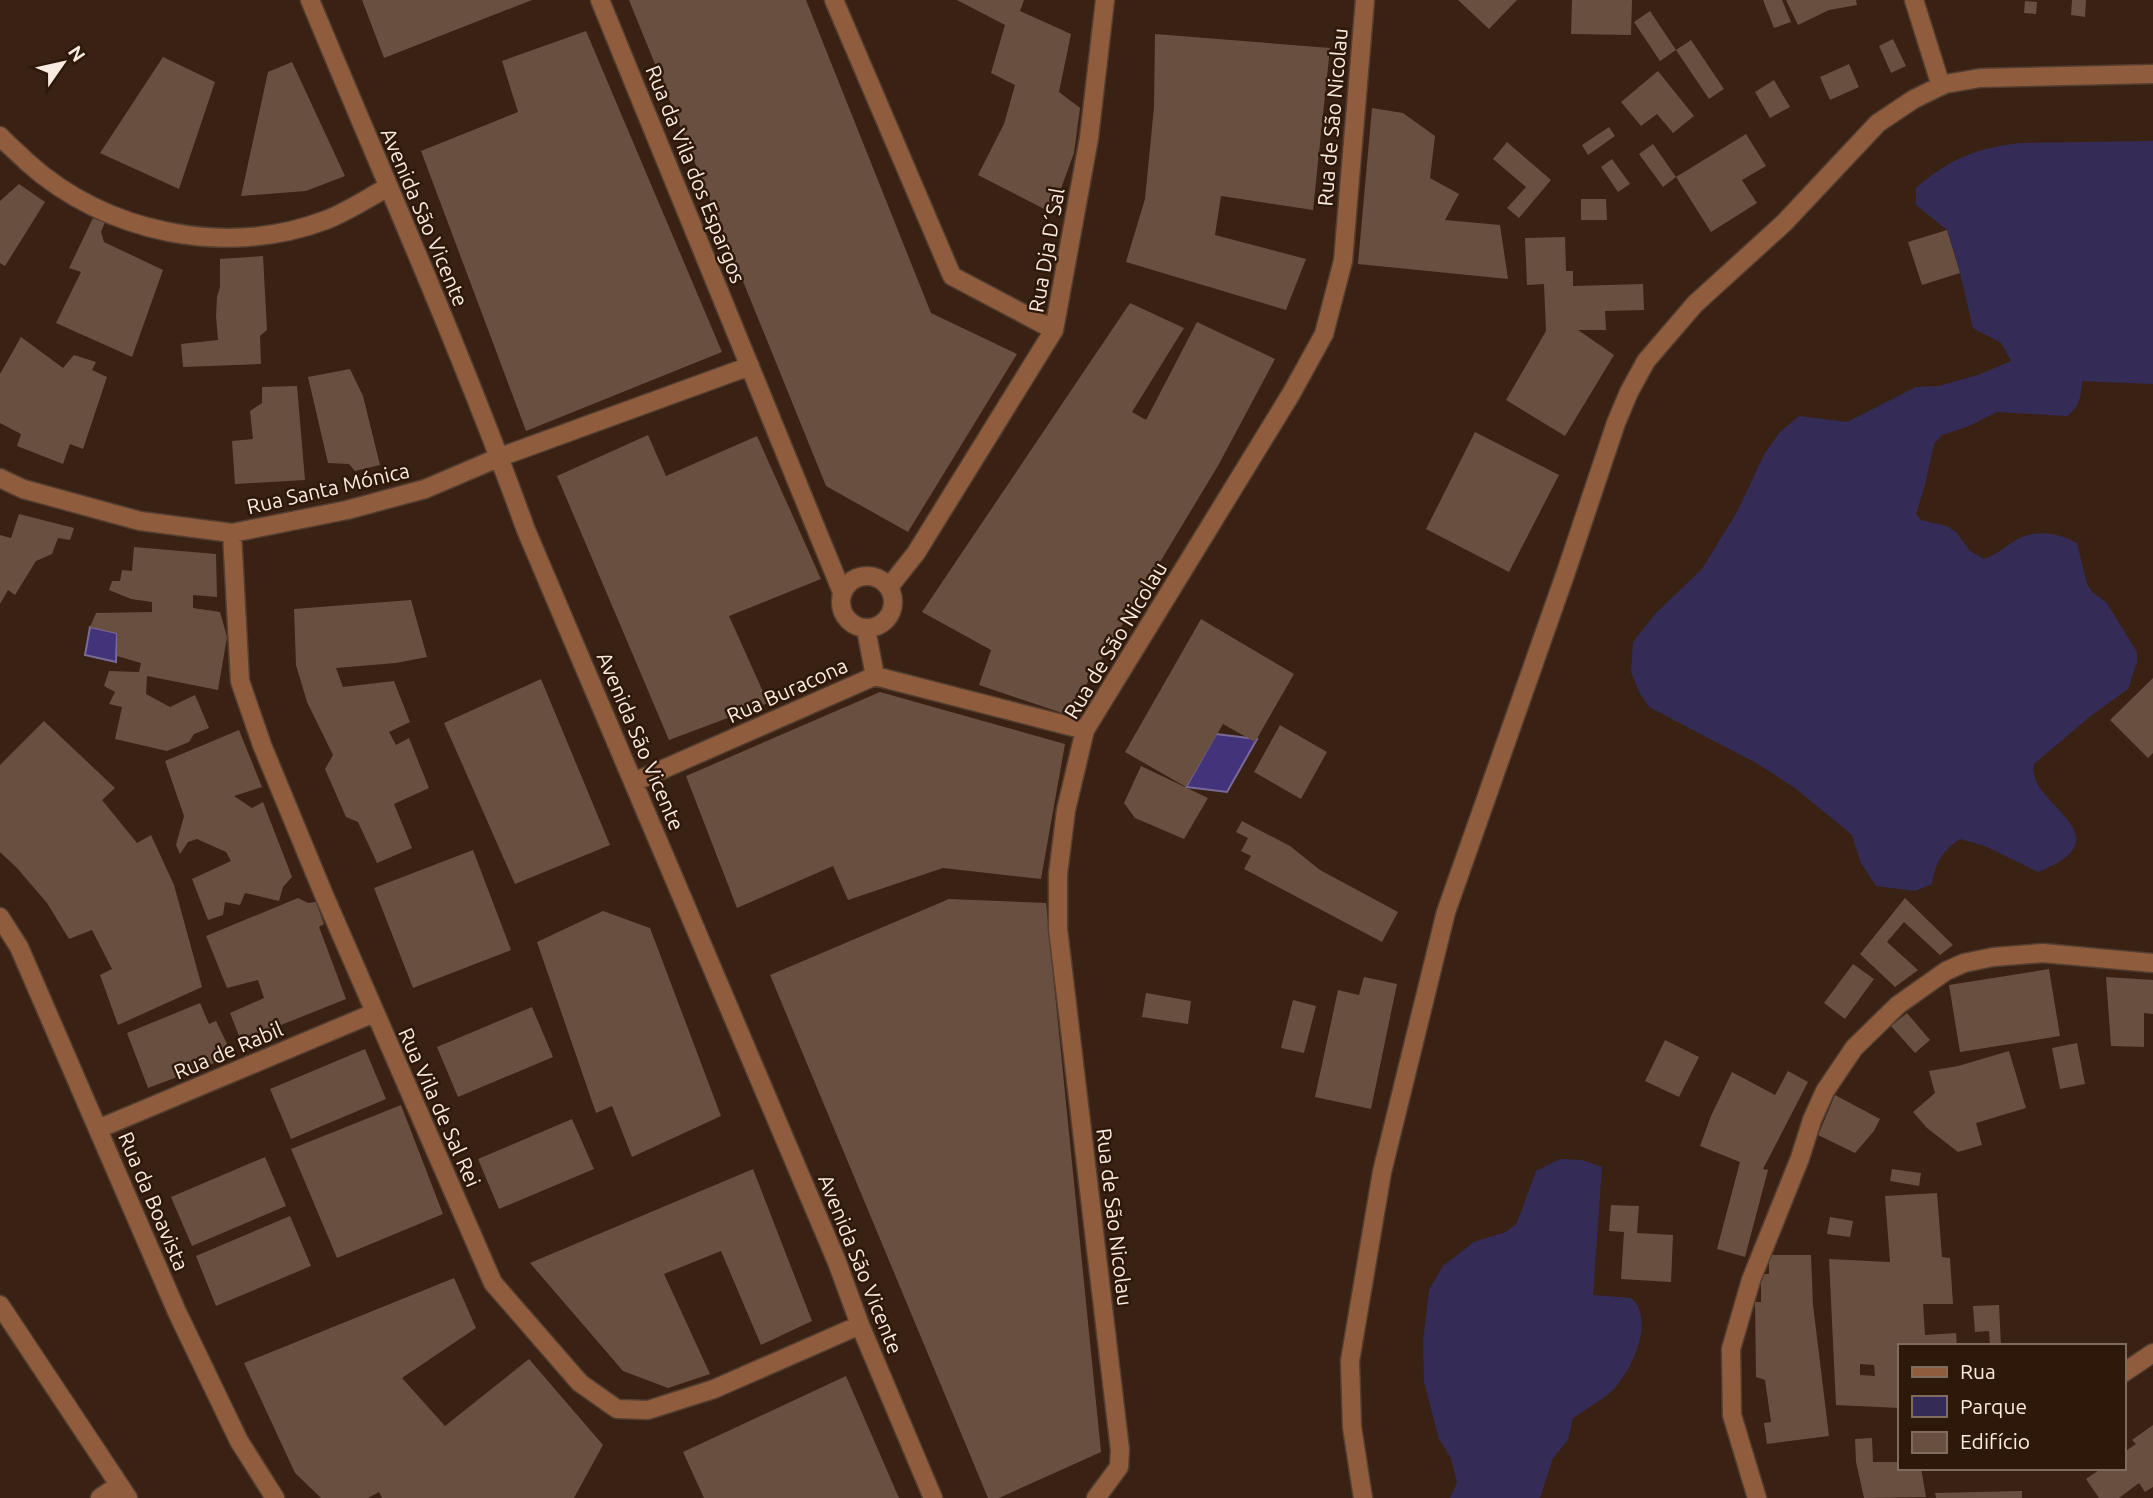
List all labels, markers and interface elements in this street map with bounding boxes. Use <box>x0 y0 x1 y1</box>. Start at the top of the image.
street label: Rua de São Nicolau <box>1312 27 1352 207</box>
north arrow <box>28 28 98 98</box>
text: N <box>64 41 90 66</box>
street label: Rua da Vila dos Espargos <box>641 62 751 286</box>
street label: Avenida São Vicente <box>377 124 473 310</box>
street label: Rua Dja D´Sal <box>1023 186 1069 314</box>
street label: Rua Santa Mónica <box>244 458 412 518</box>
street label: Rua de São Nicolau <box>1059 557 1171 723</box>
street label: Avenida São Vicente <box>593 648 689 834</box>
street label: Rua Buracona <box>723 653 851 727</box>
street label: Rua de Rabil <box>170 1016 286 1084</box>
street label: Rua Vila de Sal Rei <box>394 1024 486 1190</box>
street label: Rua de São Nicolau <box>1092 1127 1138 1307</box>
street label: Rua da Boavista <box>114 1128 194 1274</box>
street label: Avenida São Vicente <box>814 1171 908 1357</box>
legend <box>1898 1344 2125 1470</box>
text: Rua <box>1960 1359 1996 1383</box>
text: Parque <box>1960 1394 2027 1418</box>
text: Edifício <box>1960 1429 2030 1453</box>

